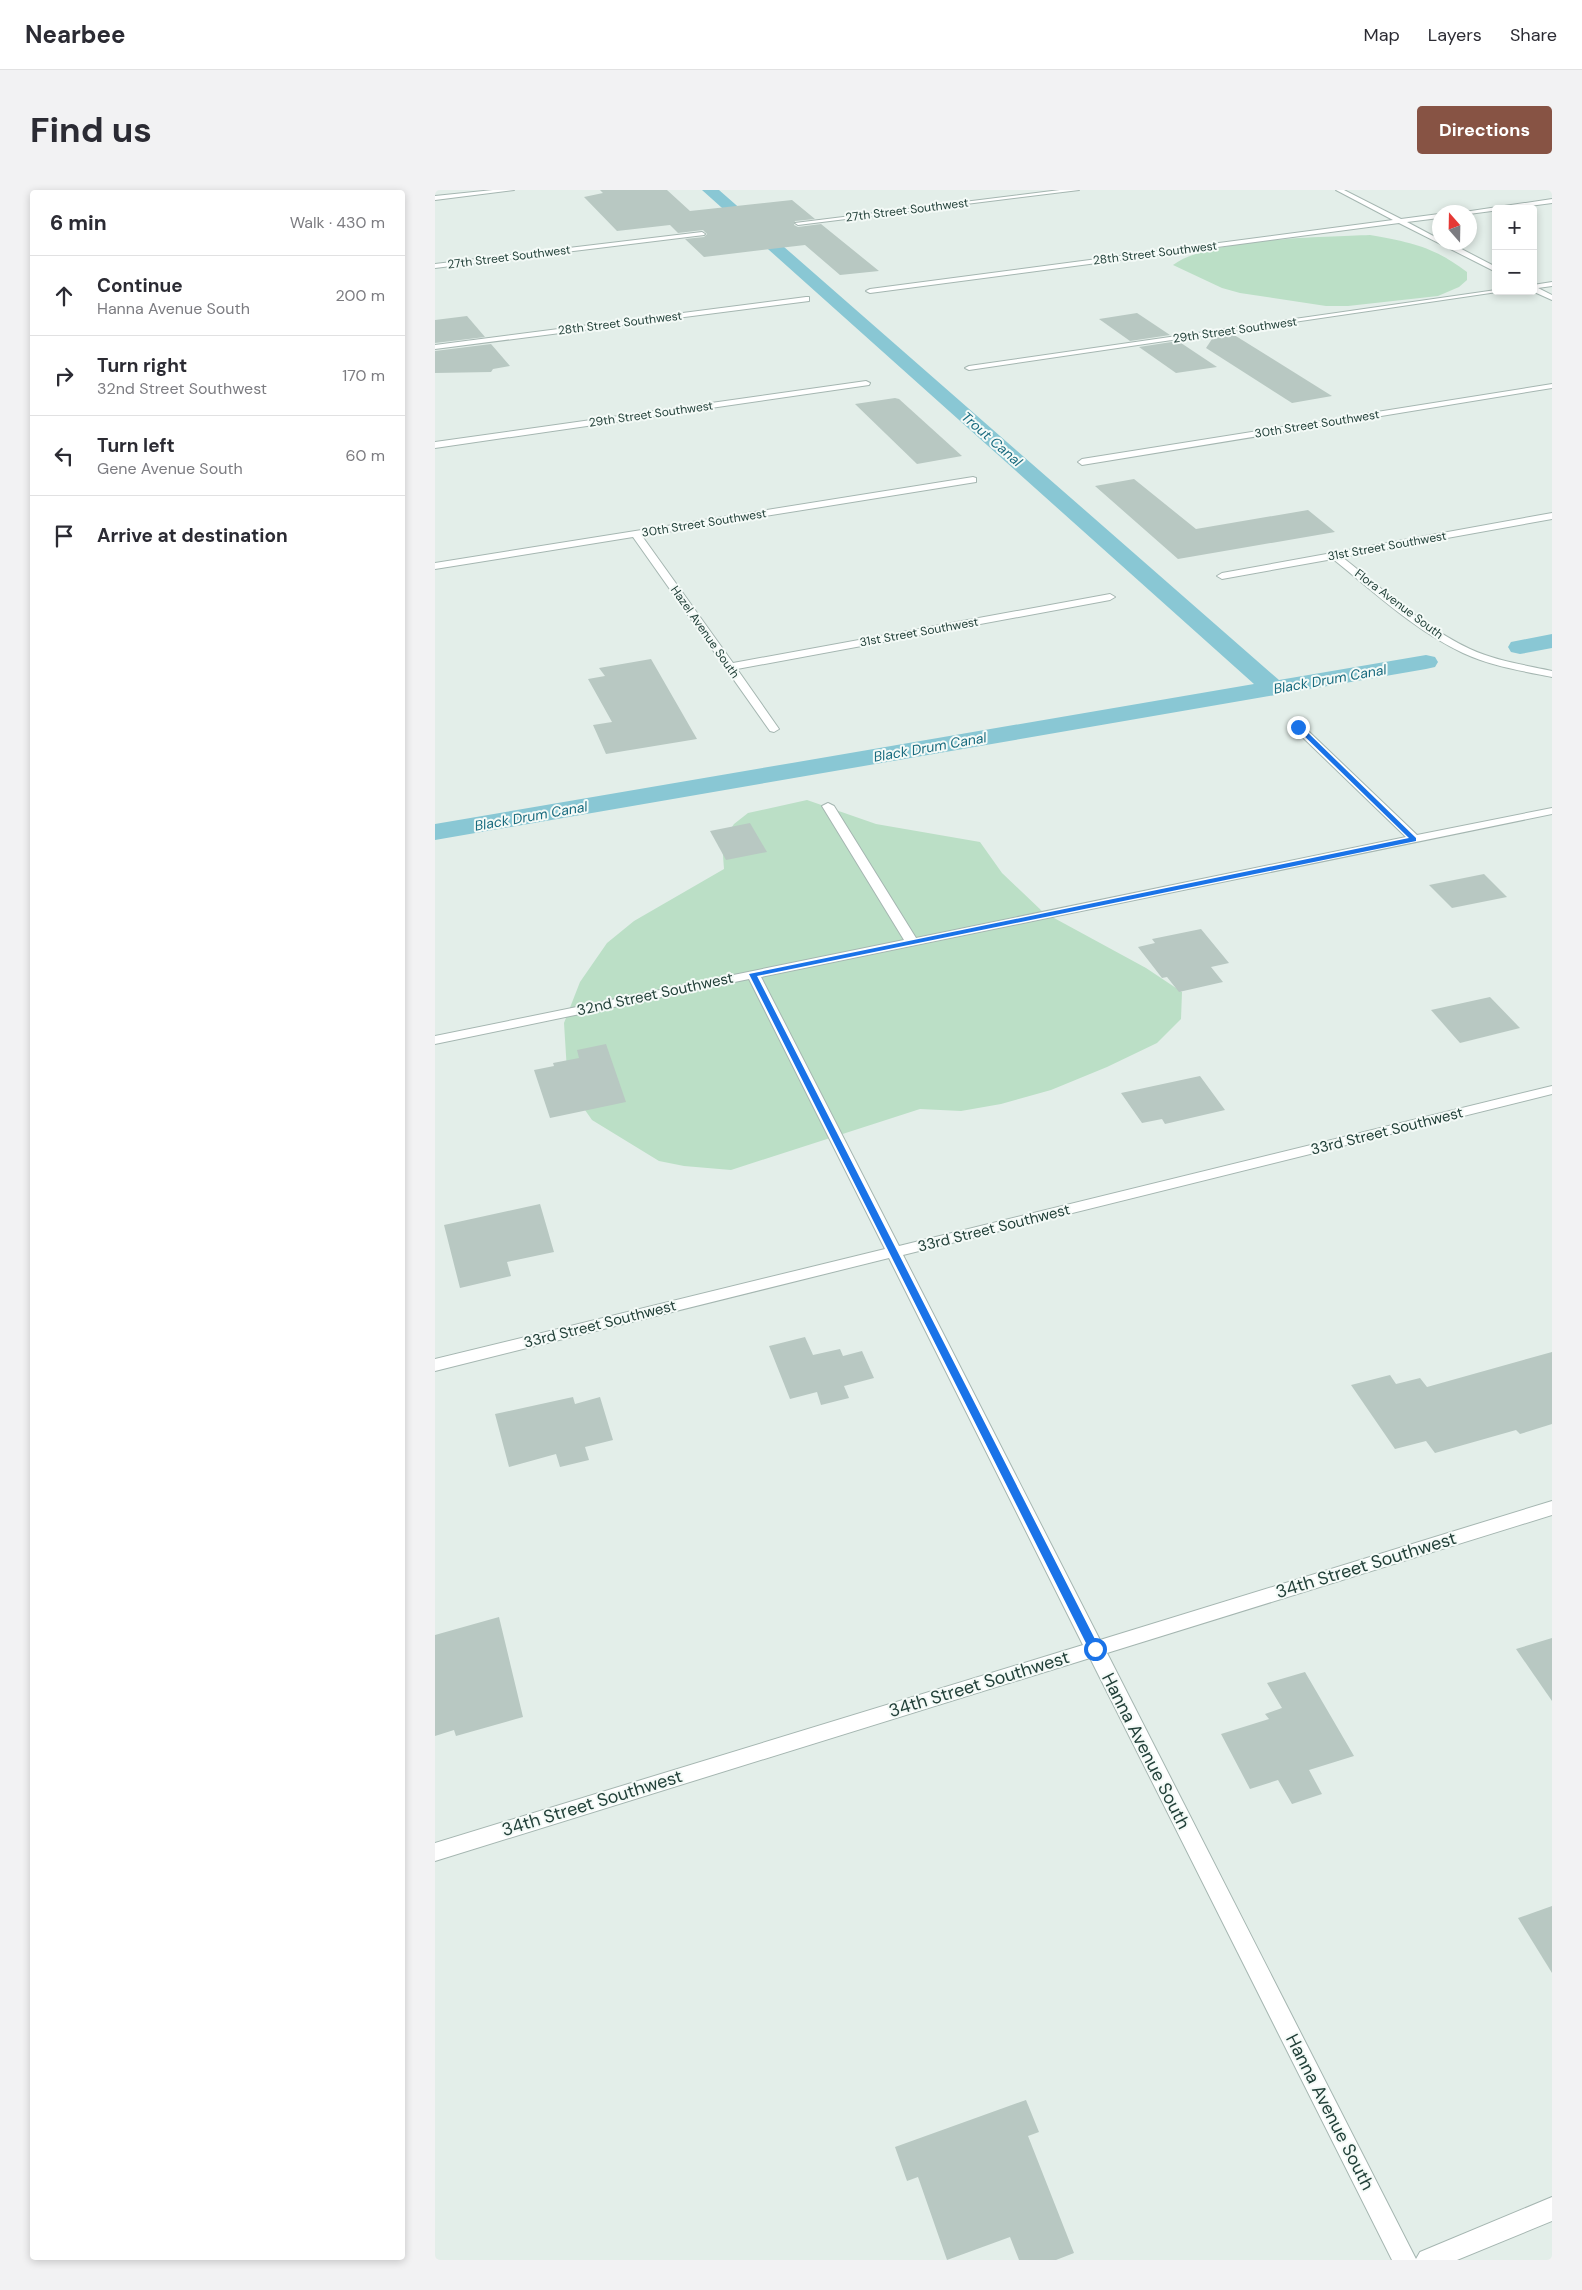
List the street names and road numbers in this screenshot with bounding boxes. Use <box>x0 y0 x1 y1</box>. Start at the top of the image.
street label: 27th Street Southwest <box>845 194 970 225</box>
street label: 28th Street Southwest <box>1092 237 1218 269</box>
street label: 27th Street Southwest <box>447 241 572 272</box>
street label: 28th Street Southwest <box>557 307 683 339</box>
street label: 29th Street Southwest <box>1172 313 1298 347</box>
street label: 29th Street Southwest <box>588 397 714 431</box>
street label: 30th Street Southwest <box>1253 406 1381 442</box>
street label: 30th Street Southwest <box>640 505 768 541</box>
street label: 31st Street Southwest <box>1326 528 1448 564</box>
street label: Flora Avenue South <box>1351 565 1447 643</box>
street label: Hazel Avenue South <box>667 583 743 681</box>
street label: 31st Street Southwest <box>858 614 980 650</box>
street label: 32nd Street Southwest <box>575 968 735 1020</box>
street label: 33rd Street Southwest <box>1309 1102 1465 1160</box>
street label: 33rd Street Southwest <box>916 1199 1072 1257</box>
street label: 33rd Street Southwest <box>522 1295 678 1353</box>
street label: 34th Street Southwest <box>1273 1526 1459 1604</box>
street label: 34th Street Southwest <box>886 1645 1072 1723</box>
street label: Hanna Avenue South <box>1096 1669 1196 1833</box>
street label: 34th Street Southwest <box>499 1764 685 1842</box>
street label: Hanna Avenue South <box>1280 2030 1380 2194</box>

